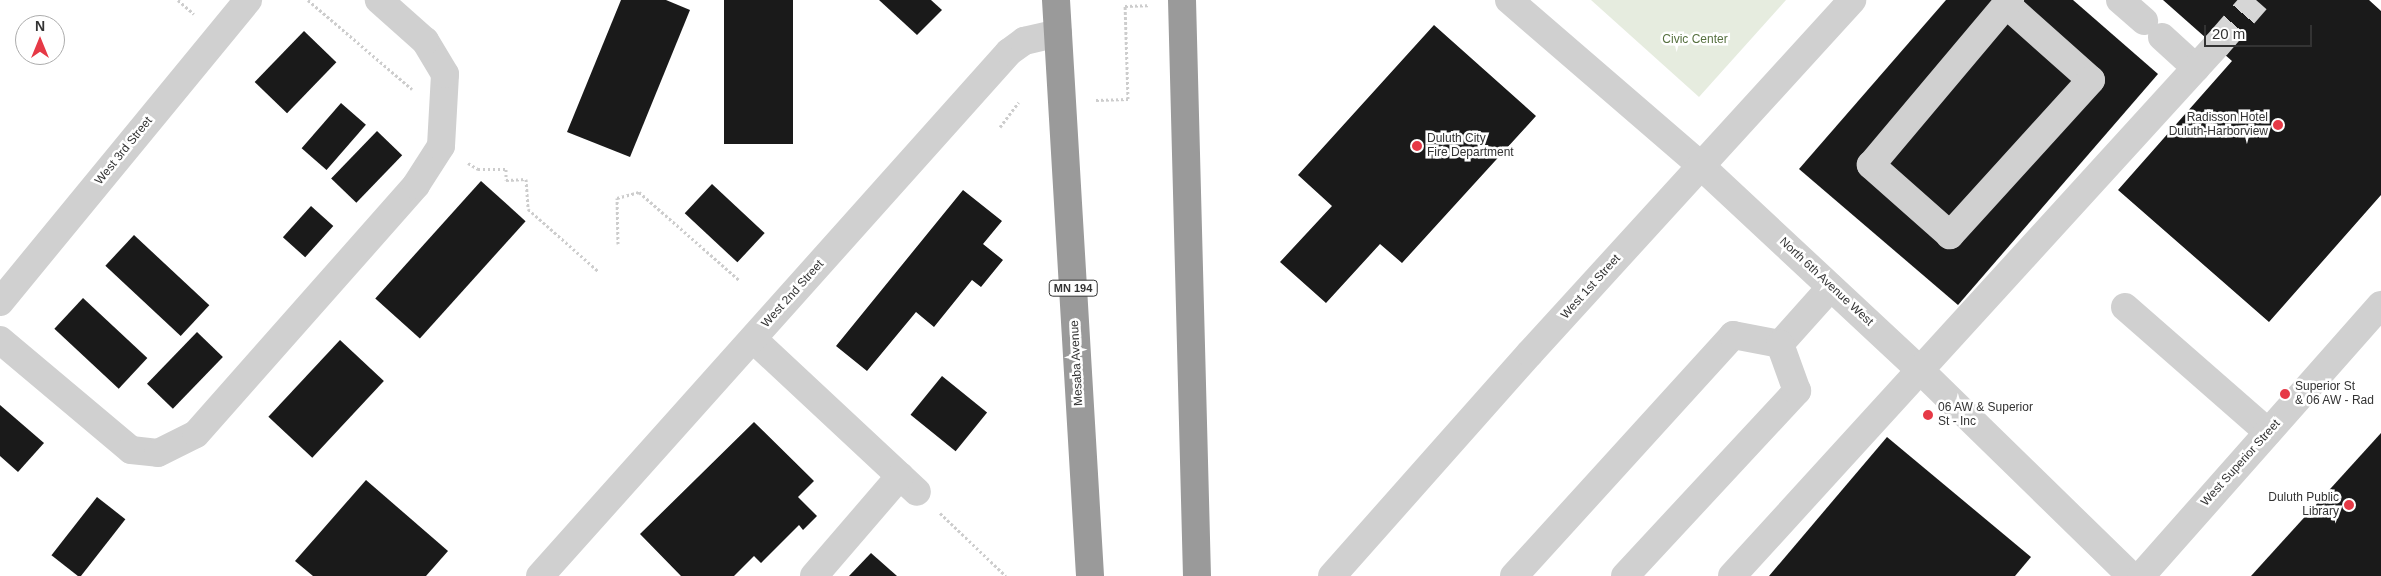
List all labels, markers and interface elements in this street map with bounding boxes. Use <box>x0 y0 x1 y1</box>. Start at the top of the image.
north arrow <box>15 15 65 65</box>
scale bar <box>2206 15 2314 47</box>
text: N <box>35 18 45 34</box>
text: 20 m <box>2212 25 2245 42</box>
park label: Civic Center <box>1662 33 1728 47</box>
place label: Radisson Hotel Duluth-Harborview <box>2169 111 2268 139</box>
street label: West 3rd Street <box>92 114 156 188</box>
marker: Radisson Hotel Duluth-Harborview <box>2272 119 2284 131</box>
place label: Duluth City Fire Department <box>1427 132 1514 160</box>
marker: Duluth City Fire Department <box>1411 140 1423 152</box>
street label: North 6th Avenue West <box>1776 235 1876 329</box>
street label: West 1st Street <box>1558 252 1624 322</box>
street label: West 2nd Street <box>759 257 827 331</box>
road number: MN 194 <box>1048 280 1098 296</box>
street label: Mesaba Avenue <box>1068 319 1086 407</box>
place label: Superior St & 06 AW - Rad <box>2295 380 2375 408</box>
marker: Superior St & 06 AW - Rad <box>2279 388 2291 400</box>
place label: 06 AW & Superior St - Inc <box>1938 401 2034 429</box>
marker: 06 AW & Superior St - Inc <box>1922 409 1934 421</box>
street label: West Superior Street <box>2198 417 2284 509</box>
place label: Duluth Public Library <box>2268 491 2339 519</box>
marker: Duluth Public Library <box>2343 499 2355 511</box>

